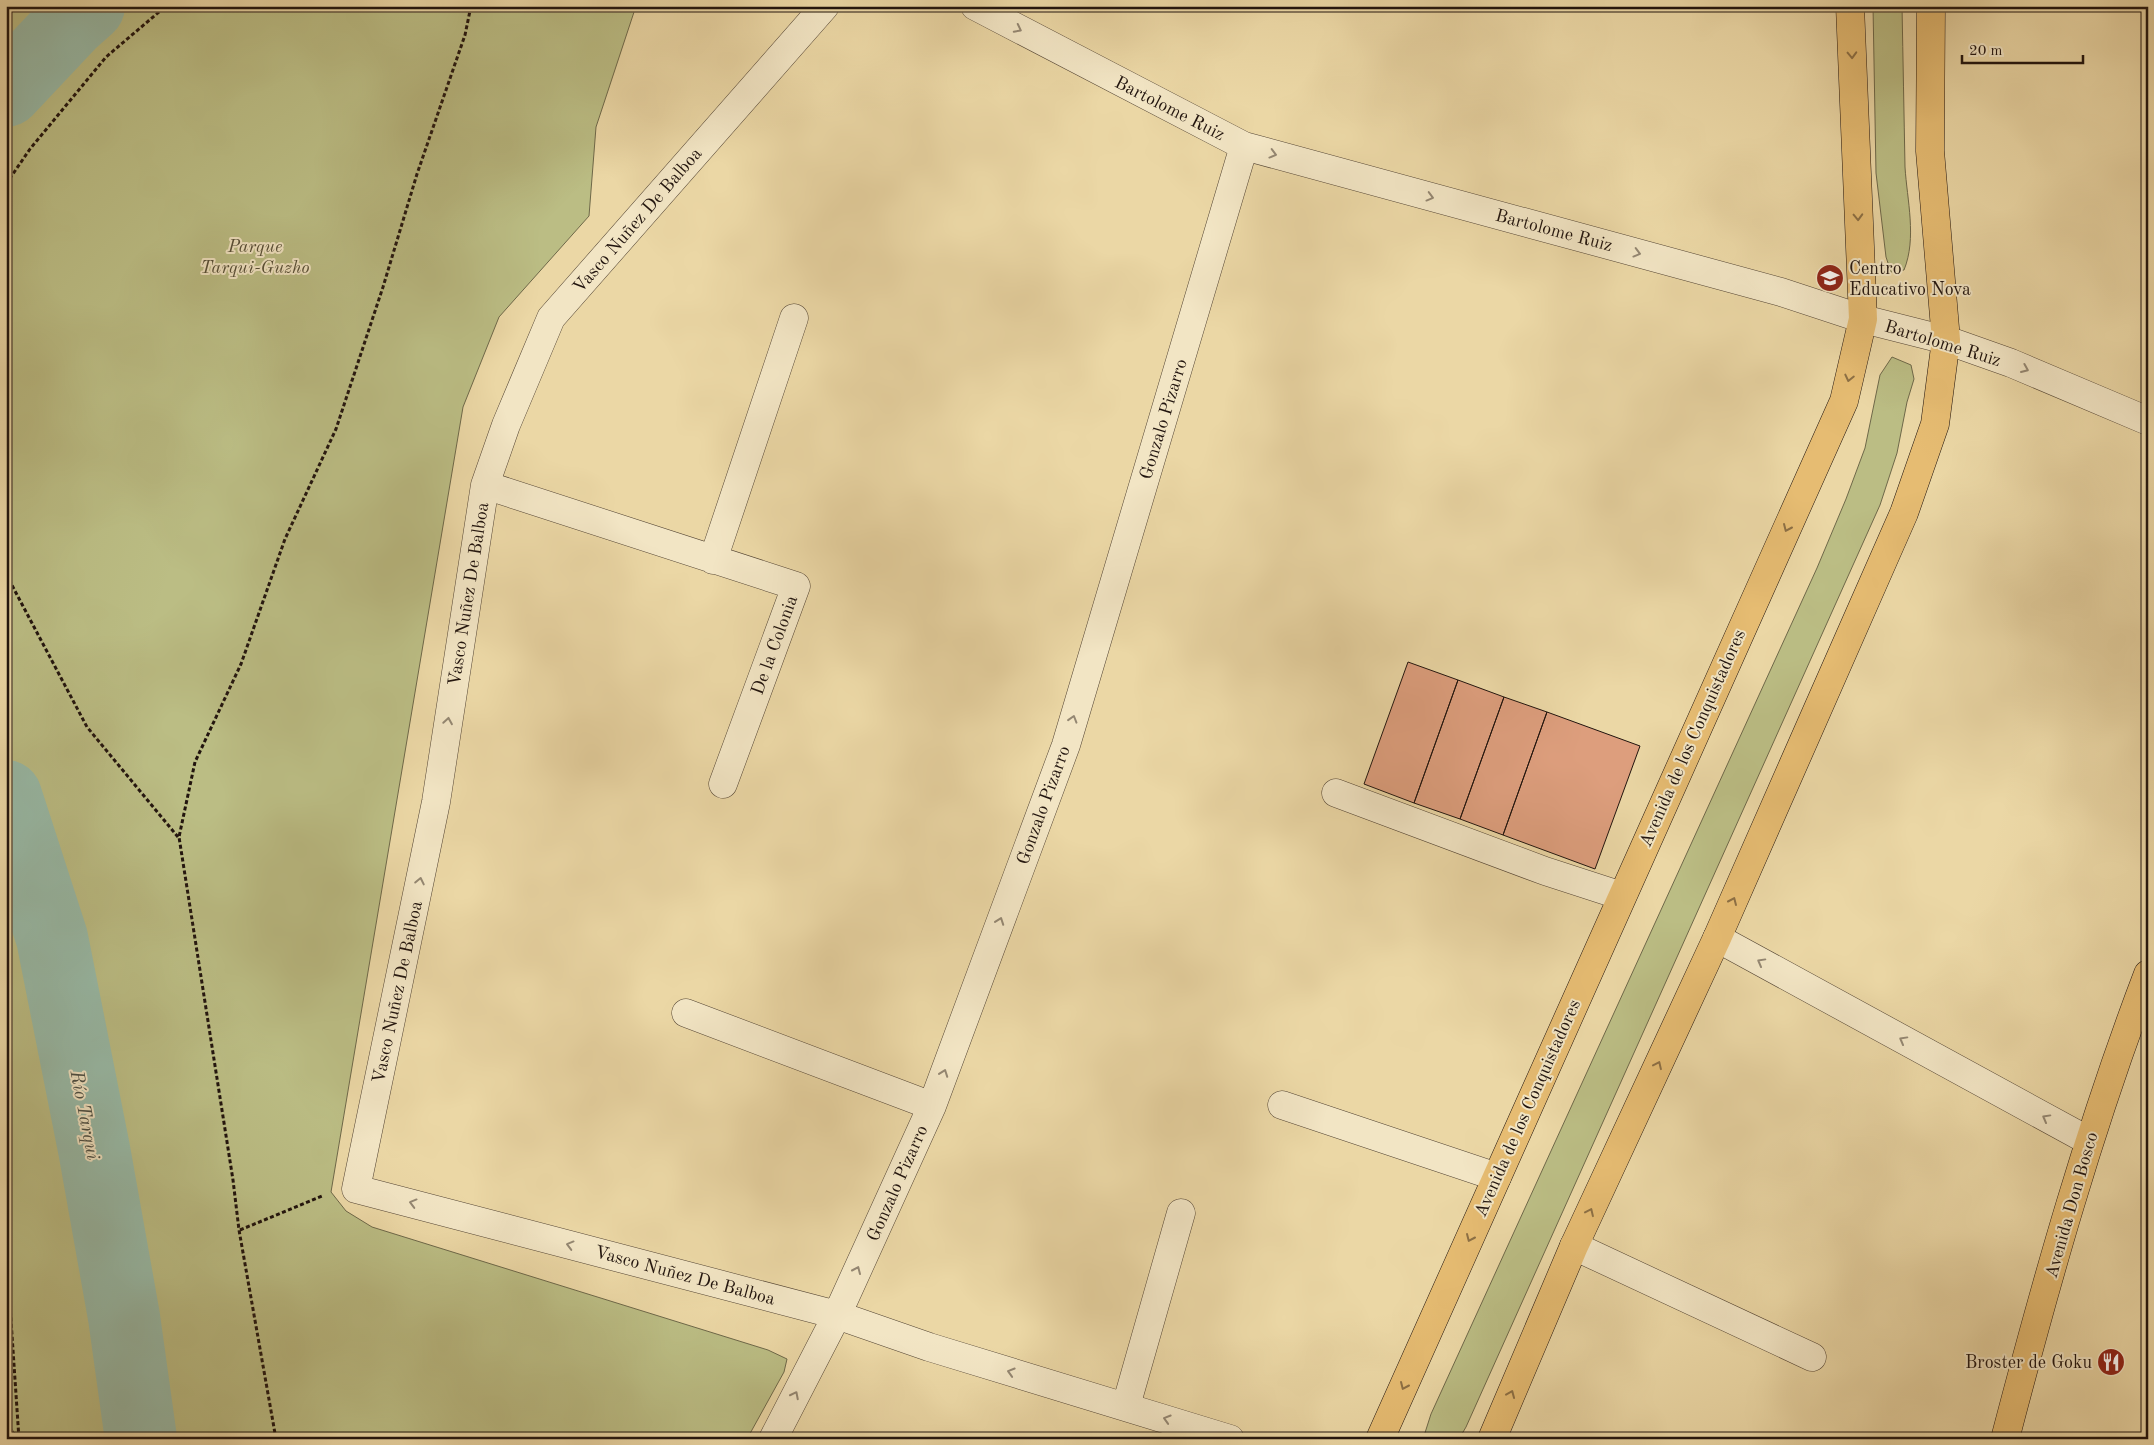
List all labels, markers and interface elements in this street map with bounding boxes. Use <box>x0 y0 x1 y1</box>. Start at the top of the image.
one-way arrow <box>1013 23 1022 33</box>
scale bar <box>1962 32 2083 64</box>
text: 20 m <box>1969 44 2003 59</box>
one-way arrow <box>1847 51 1858 59</box>
street label: Bartolome Ruiz <box>1112 73 1227 144</box>
street label: Vasco Nuñez De Balboa <box>570 144 706 297</box>
one-way arrow <box>1269 148 1278 159</box>
one-way arrow <box>1425 191 1434 201</box>
street label: Bartolome Ruiz <box>1493 207 1614 255</box>
one-way arrow <box>1853 214 1864 222</box>
park label: Parque Tarqui-Guzho <box>200 238 310 277</box>
one-way arrow <box>1633 247 1642 258</box>
place label: Centro Educativo Nova <box>1849 260 1971 299</box>
school or university icon: Centro Educativo Nova <box>1815 263 1845 293</box>
street label: Bartolome Ruiz <box>1882 318 2003 370</box>
street label: Gonzalo Pizarro <box>1137 357 1191 482</box>
one-way arrow <box>2020 363 2029 373</box>
one-way arrow <box>1844 374 1855 383</box>
street label: Vasco Nuñez De Balboa <box>446 501 492 687</box>
one-way arrow <box>1782 523 1793 532</box>
street label: De la Colonia <box>749 593 801 697</box>
street label: Avenida de los Conquistadores <box>1637 627 1749 850</box>
one-way arrow <box>1068 715 1078 723</box>
one-way arrow <box>443 717 453 726</box>
street label: Gonzalo Pizarro <box>1014 744 1074 867</box>
one-way arrow <box>414 877 424 886</box>
one-way arrow <box>1727 897 1737 906</box>
street label: Vasco Nuñez De Balboa <box>370 899 426 1085</box>
one-way arrow <box>994 917 1004 926</box>
one-way arrow <box>1757 958 1766 968</box>
street label: Avenida de los Conquistadores <box>1472 997 1584 1220</box>
one-way arrow <box>1900 1036 1909 1046</box>
one-way arrow <box>1652 1061 1662 1070</box>
water label: Río Tarqui <box>65 1068 102 1162</box>
one-way arrow <box>938 1070 948 1078</box>
one-way arrow <box>2042 1114 2051 1124</box>
street label: Gonzalo Pizarro <box>864 1123 932 1244</box>
street label: Avenida Don Bosco <box>2042 1130 2101 1280</box>
one-way arrow <box>409 1199 417 1209</box>
one-way arrow <box>1583 1209 1593 1218</box>
one-way arrow <box>1465 1233 1476 1242</box>
one-way arrow <box>567 1240 575 1250</box>
street label: Vasco Nuñez De Balboa <box>593 1243 777 1309</box>
one-way arrow <box>851 1266 862 1275</box>
restaurant icon: Broster de Goku <box>2096 1347 2126 1377</box>
place label: Broster de Goku <box>1965 1354 2092 1372</box>
one-way arrow <box>1008 1368 1016 1378</box>
one-way arrow <box>1399 1381 1410 1390</box>
one-way arrow <box>1505 1390 1516 1399</box>
one-way arrow <box>789 1392 799 1401</box>
one-way arrow <box>1163 1415 1171 1425</box>

